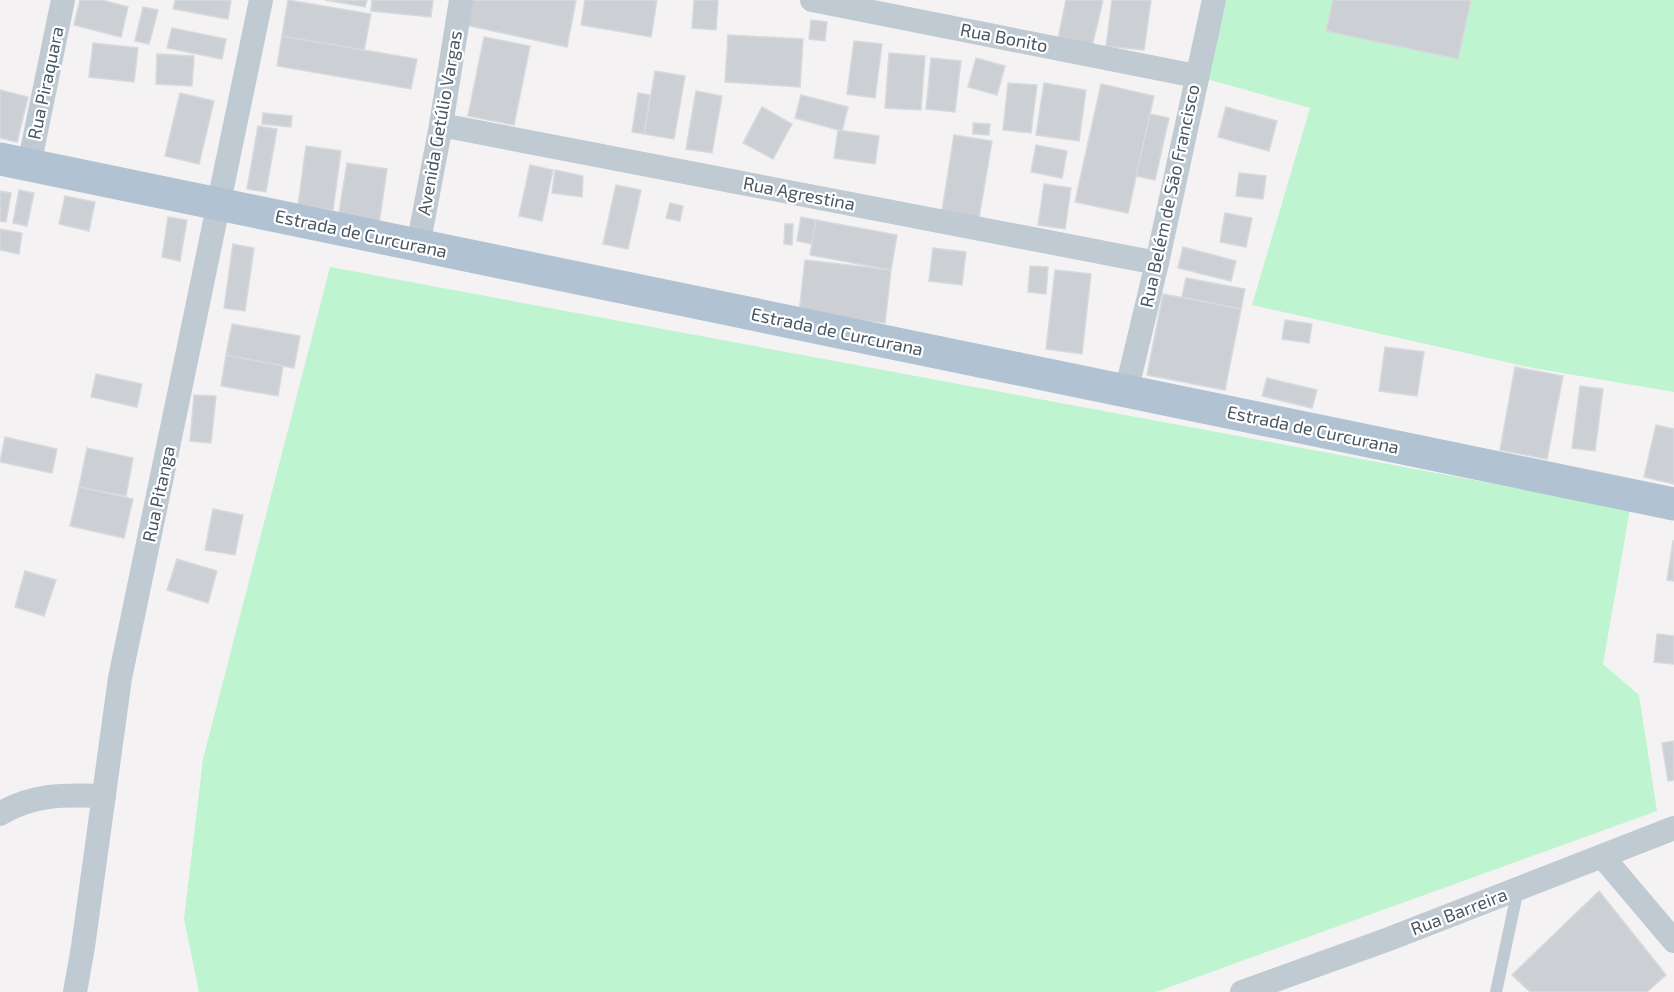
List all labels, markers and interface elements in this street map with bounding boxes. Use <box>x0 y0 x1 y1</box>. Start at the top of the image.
street label: Rua Bonito <box>959 18 1050 56</box>
street label: Rua Piraquara <box>22 24 68 141</box>
street label: Avenida Getúlio Vargas <box>412 29 466 217</box>
street label: Rua Belém de São Francisco <box>1135 82 1203 309</box>
street label: Rua Agrestina <box>741 171 857 215</box>
street label: Estrada de Curcurana <box>273 204 449 262</box>
street label: Estrada de Curcurana <box>749 302 925 360</box>
street label: Estrada de Curcurana <box>1225 400 1401 458</box>
street label: Rua Pitanga <box>137 444 179 544</box>
street label: Rua Barreira <box>1407 883 1510 940</box>

